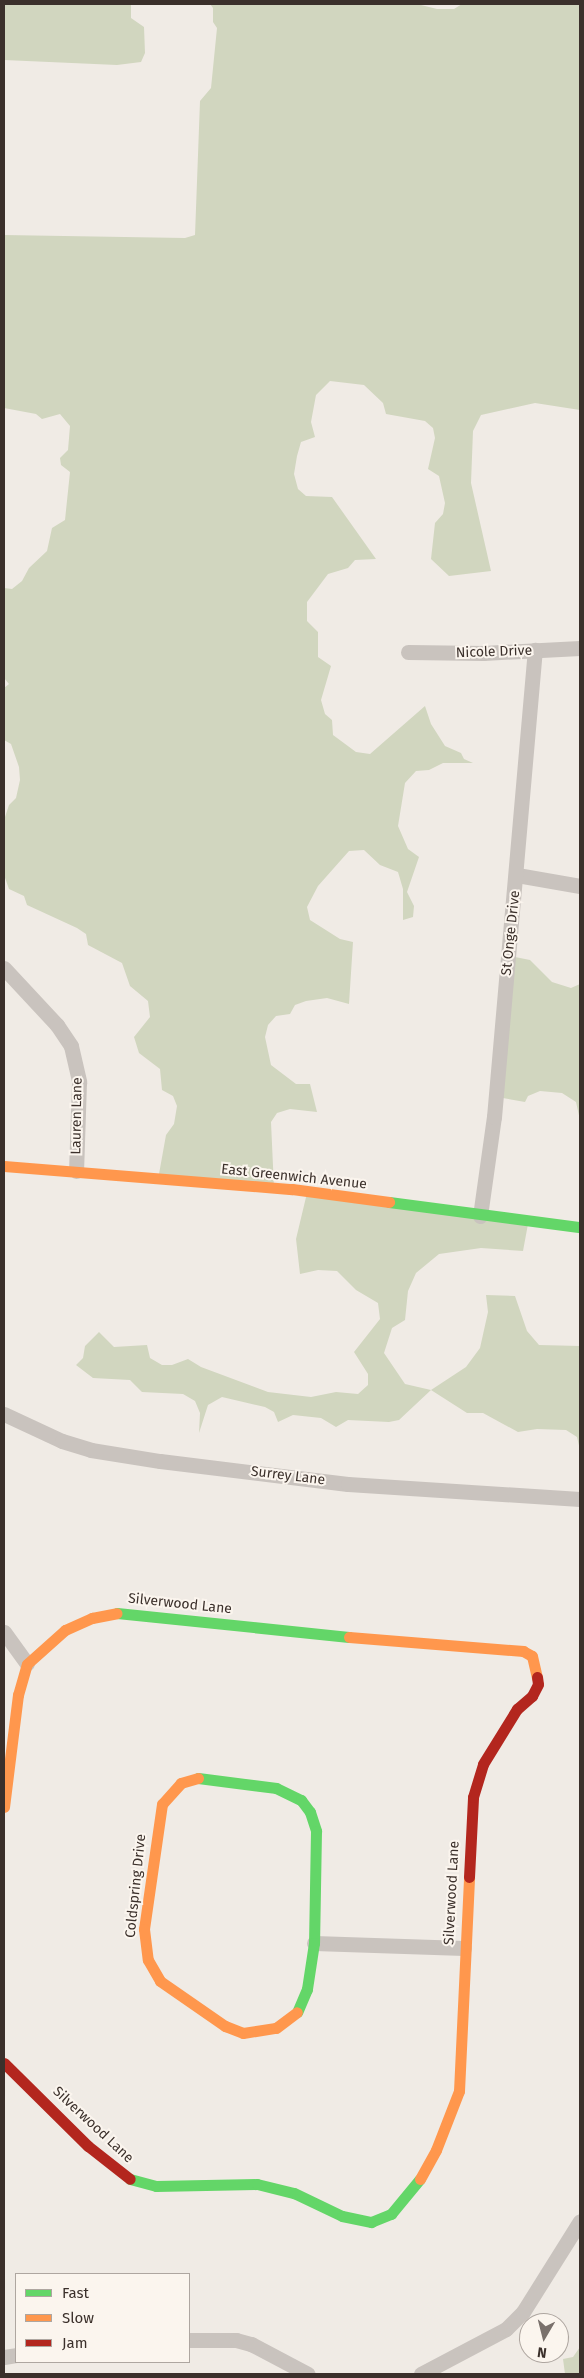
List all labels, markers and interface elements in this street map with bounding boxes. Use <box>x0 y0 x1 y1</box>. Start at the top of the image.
street label: Nicole Drive <box>456 642 532 662</box>
street label: St Onge Drive <box>498 890 524 976</box>
street label: Lauren Lane <box>68 1077 86 1155</box>
street label: East Greenwich Avenue <box>220 1161 368 1193</box>
street label: Surrey Lane <box>250 1463 326 1489</box>
street label: Silverwood Lane <box>127 1590 233 1618</box>
street label: Coldspring Drive <box>122 1833 150 1939</box>
street label: Silverwood Lane <box>441 1841 463 1945</box>
street label: Silverwood Lane <box>49 2083 137 2167</box>
legend <box>15 2273 190 2363</box>
text: Fast <box>62 2284 89 2302</box>
text: Slow <box>62 2309 94 2327</box>
north arrow <box>519 2313 569 2363</box>
text: Jam <box>62 2334 88 2352</box>
text: N <box>536 2343 548 2361</box>

